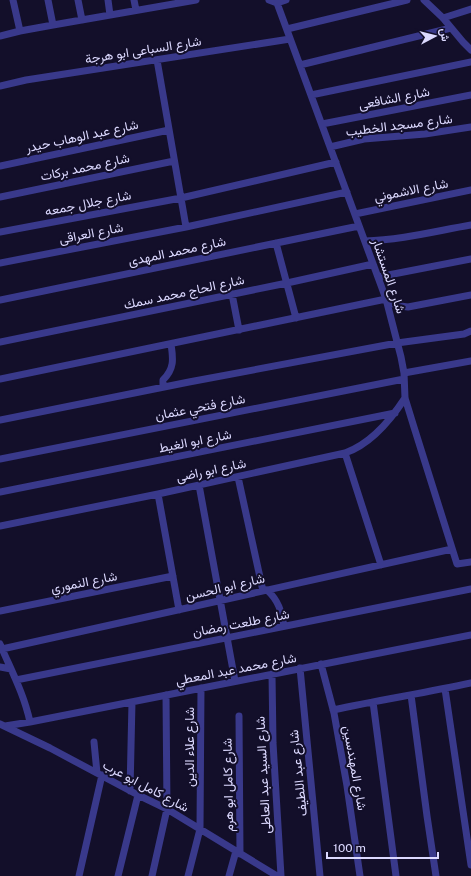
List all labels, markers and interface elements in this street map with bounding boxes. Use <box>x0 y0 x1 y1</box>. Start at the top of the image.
north arrow <box>415 16 455 56</box>
text: ش <box>437 27 452 42</box>
street label: شارع السباعى ابو هرجة <box>84 33 203 69</box>
street label: شارع الشافعى <box>357 84 431 114</box>
street label: شارع مسجد الخطيب <box>345 111 453 141</box>
street label: شارع عبد الوهاب حيدر <box>23 117 140 157</box>
street label: شارع محمد بركات <box>39 150 131 186</box>
street label: شارع الاشموني <box>373 175 450 207</box>
street label: شارع جلال جمعه <box>44 187 133 221</box>
street label: شارع العراقى <box>58 219 125 249</box>
street label: شارع محمد المهدى <box>127 233 228 271</box>
street label: شارع المستشار <box>367 236 409 316</box>
street label: شارع الحاج محمد سمك <box>122 272 246 314</box>
street label: شارع فتحي عثمان <box>154 391 247 426</box>
street label: شارع ابو الغيط <box>157 427 233 457</box>
street label: شارع ابو راضى <box>175 455 248 487</box>
street label: شارع النموري <box>50 568 119 599</box>
street label: شارع ابو الحسن <box>184 571 267 605</box>
street label: شارع طلعت رمضان <box>191 606 291 642</box>
street label: شارع محمد عبد المعطي <box>174 650 298 691</box>
street label: شارع علاء الدين <box>182 707 199 787</box>
street label: شارع السيد عبد العاطى <box>252 716 276 834</box>
street label: شارع المهندسين <box>338 724 370 812</box>
street label: شارع عبد اللطيف <box>286 729 312 817</box>
street label: شارع كامل ابو هرم <box>220 738 238 832</box>
street label: شارع كامل ابو عرب <box>99 757 192 817</box>
scale bar <box>327 834 438 860</box>
text: 100 m <box>333 841 366 855</box>

